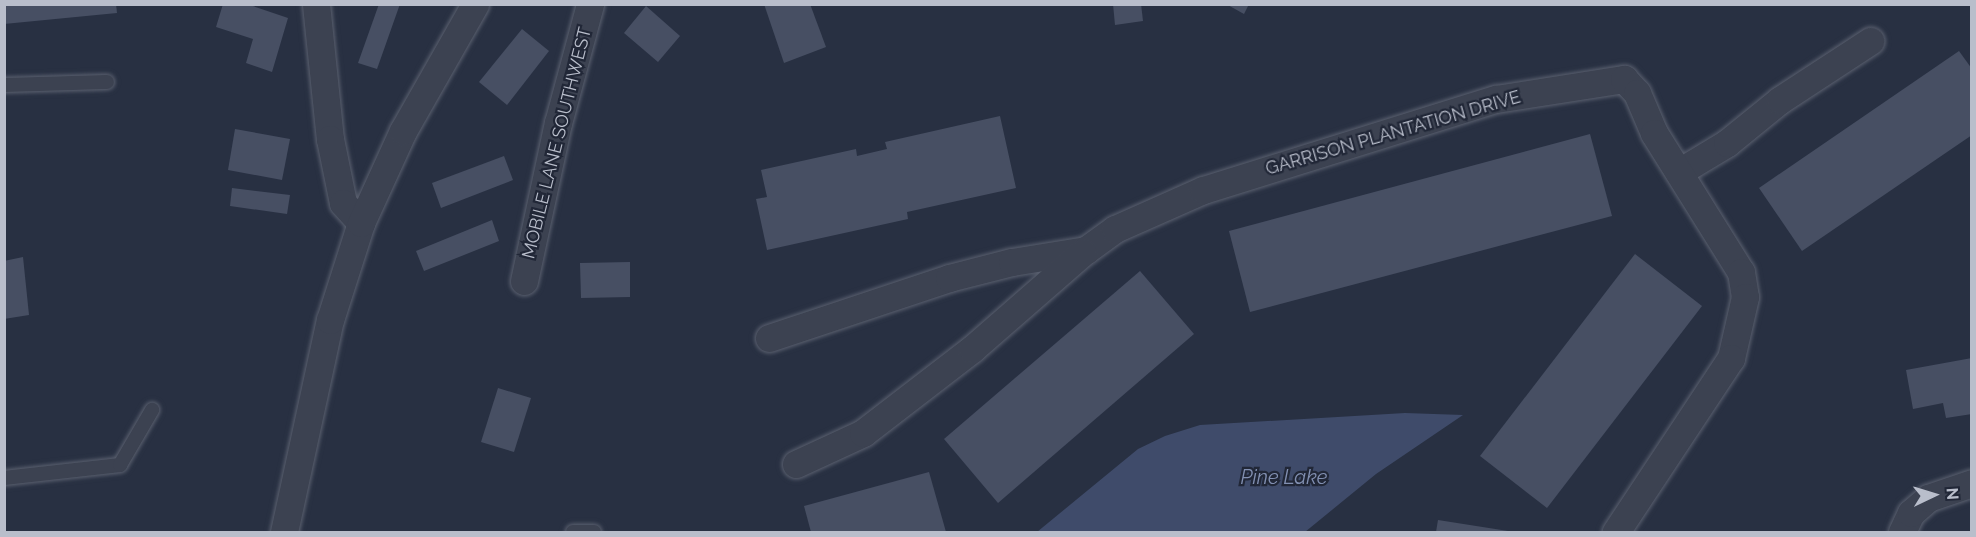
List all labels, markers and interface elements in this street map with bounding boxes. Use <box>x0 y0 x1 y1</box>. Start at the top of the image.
street label: MOBILE LANE SOUTHWEST <box>518 25 596 261</box>
street label: GARRISON PLANTATION DRIVE <box>1263 86 1523 180</box>
water label: Pine Lake <box>1240 465 1328 489</box>
north arrow <box>1904 465 1964 525</box>
text: N <box>1943 487 1962 500</box>

